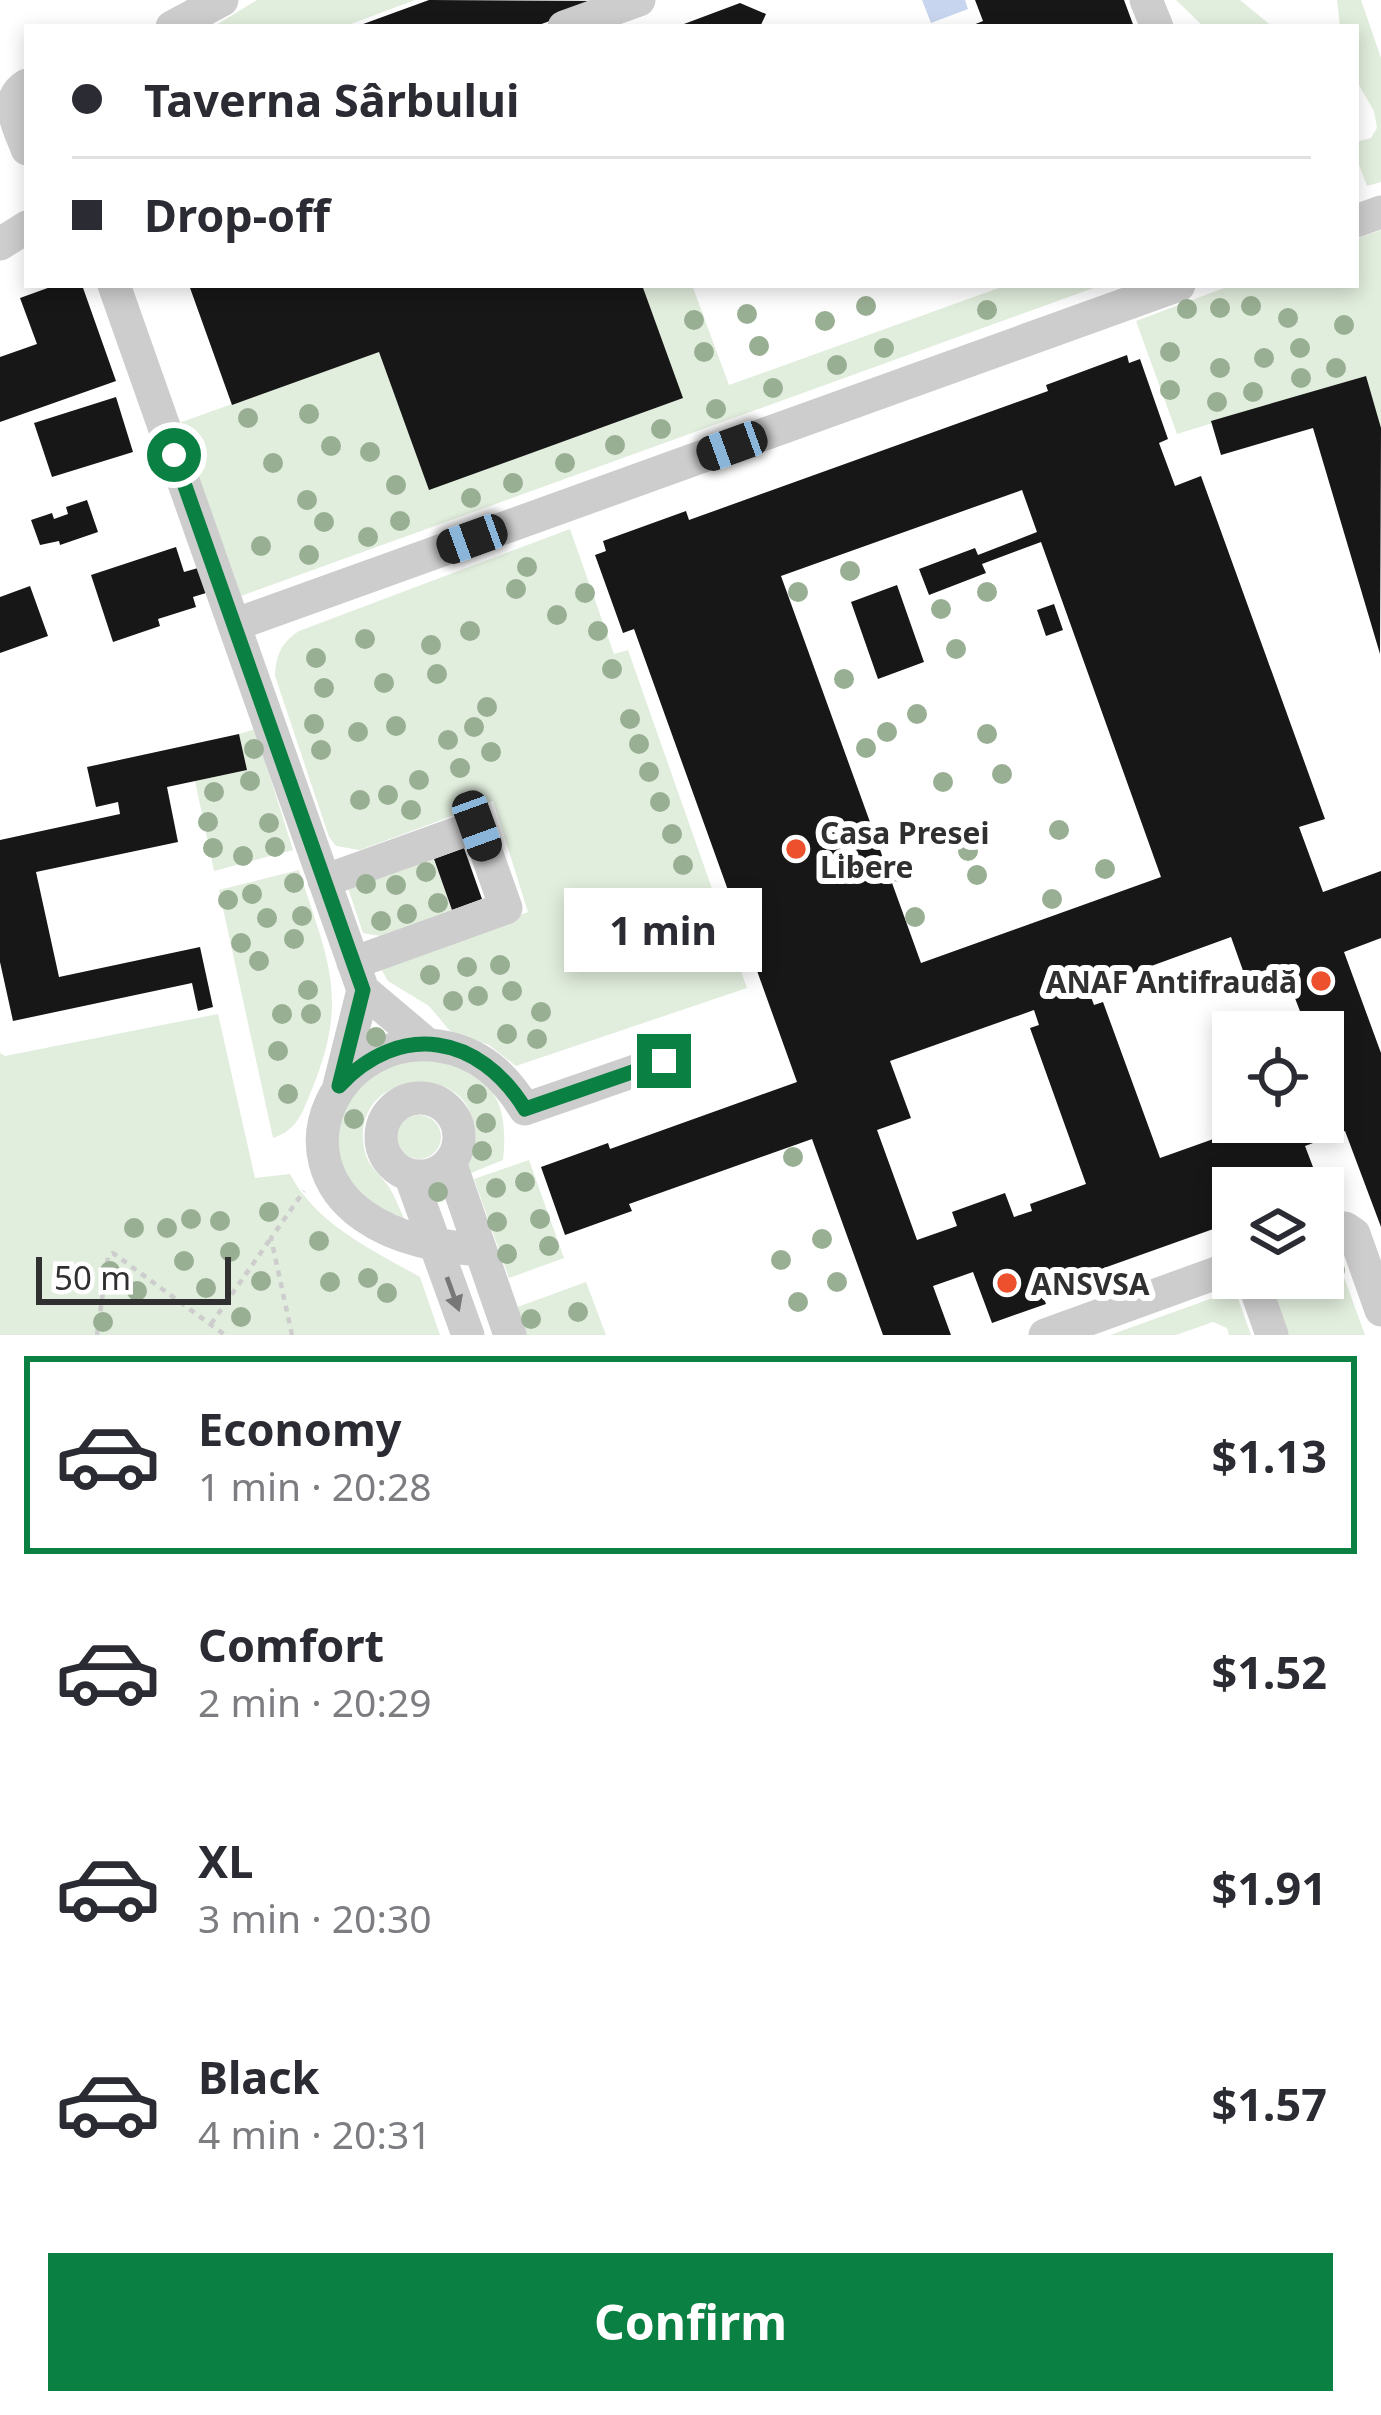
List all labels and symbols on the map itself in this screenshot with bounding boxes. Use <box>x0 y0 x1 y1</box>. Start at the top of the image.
car <box>692 417 772 475</box>
route start <box>147 428 201 482</box>
car <box>432 510 512 568</box>
car <box>448 786 506 866</box>
place label: Casa Presei Libere <box>820 812 989 887</box>
marker: Casa Presei Libere <box>783 836 809 862</box>
callout: 1 min <box>565 887 763 971</box>
place label: ANAF Antifraudă <box>1046 961 1297 1002</box>
marker: ANAF Antifraudă <box>1308 968 1334 994</box>
route end <box>637 1034 691 1088</box>
scale bar <box>36 1251 231 1304</box>
place label: ANSVSA <box>1031 1263 1150 1304</box>
marker: ANSVSA <box>994 1270 1020 1296</box>
one-way arrow <box>445 1277 464 1313</box>

